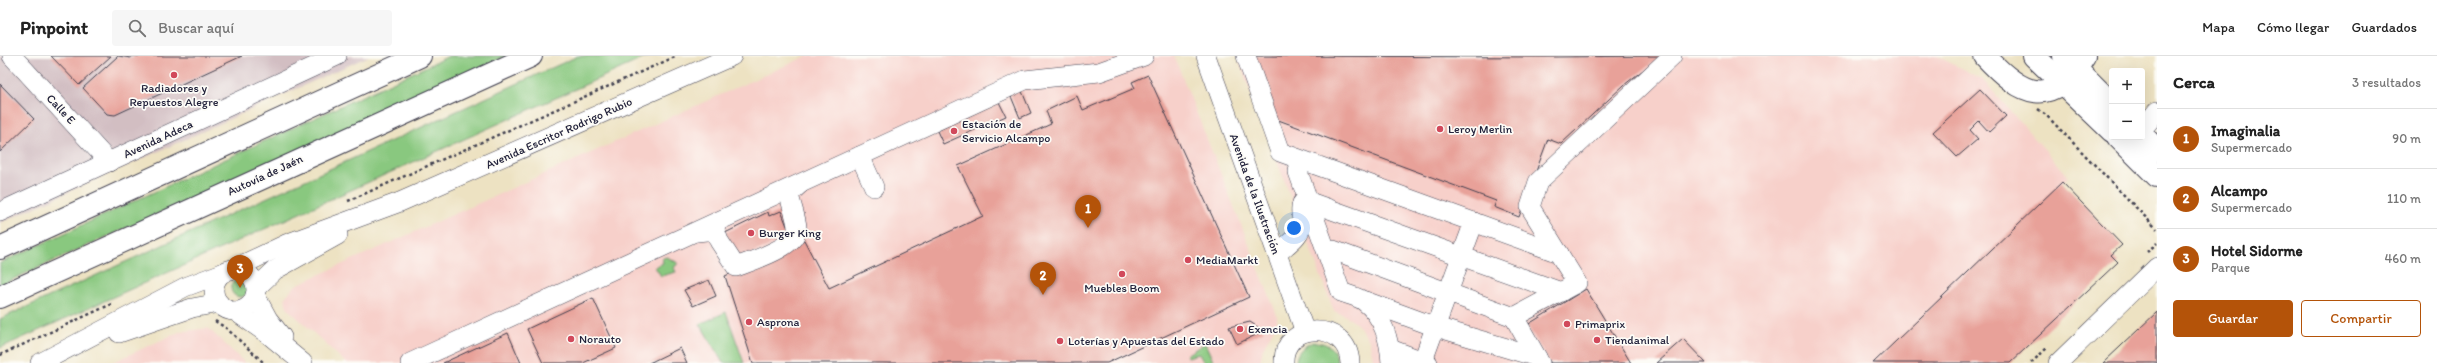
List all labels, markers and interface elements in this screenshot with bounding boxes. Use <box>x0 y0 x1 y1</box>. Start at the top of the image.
search box <box>112 10 392 46</box>
text: Pinpoint <box>20 16 88 39</box>
icon: search <box>126 17 148 39</box>
text: Buscar aquí <box>158 19 234 37</box>
text: Mapa <box>2202 19 2235 36</box>
text: Cómo llegar <box>2257 19 2329 36</box>
text: Guardados <box>2351 19 2417 36</box>
map controls <box>2109 68 2145 140</box>
button: + <box>2109 68 2145 104</box>
marker: Radiadores y Repuestos Alegre <box>169 70 179 80</box>
text: Cerca <box>2173 72 2215 92</box>
text: 3 resultados <box>2352 75 2421 90</box>
place label: Radiadores y Repuestos Alegre <box>129 81 219 109</box>
street label: Calle E <box>44 91 79 127</box>
street label: Avenida Escritor Rodrigo Rubio <box>484 94 634 172</box>
button: − <box>2109 104 2145 140</box>
street label: Avenida Adeca <box>121 117 195 161</box>
place label: Estación de Servicio Alcampo <box>962 117 1050 145</box>
place label: Leroy Merlin <box>1448 122 1513 136</box>
text: Imaginalia <box>2211 122 2280 140</box>
marker: Leroy Merlin <box>1435 124 1445 134</box>
marker: Estación de Servicio Alcampo <box>949 126 959 136</box>
text: 1 <box>2183 131 2189 146</box>
text: 90 m <box>2392 131 2421 146</box>
street label: Avenida de la Ilustración <box>1227 132 1284 257</box>
text: Supermercado <box>2211 140 2292 155</box>
street label: Autovía de Jaén <box>225 151 305 199</box>
text: Alcampo <box>2211 182 2268 200</box>
text: 2 <box>2183 191 2189 206</box>
text: 110 m <box>2387 191 2421 206</box>
pin: 1 <box>1075 195 1101 228</box>
text: Supermercado <box>2211 200 2292 215</box>
your location <box>1284 218 1304 238</box>
place label: Burger King <box>759 226 822 240</box>
marker: Burger King <box>746 228 756 238</box>
text: Hotel Sidorme <box>2211 242 2303 260</box>
text: 3 <box>2182 251 2190 266</box>
text: 460 m <box>2384 251 2421 266</box>
place label: MediaMarkt <box>1196 253 1259 267</box>
pin: 3 <box>227 255 253 288</box>
marker: MediaMarkt <box>1183 255 1193 265</box>
text: Parque <box>2211 260 2250 275</box>
pin: 2 <box>1030 262 1056 295</box>
marker: Muebles Boom <box>1117 269 1127 279</box>
place label: Muebles Boom <box>1084 281 1160 295</box>
button: Guardar <box>2173 300 2293 337</box>
button: Compartir <box>2301 300 2421 337</box>
place label: Asprona <box>757 315 800 329</box>
marker: Asprona <box>744 317 754 327</box>
place label: Primaprix <box>1575 317 1625 331</box>
marker: Primaprix <box>1562 319 1572 329</box>
place label: Exencia <box>1248 322 1288 336</box>
marker: Exencia <box>1235 324 1245 334</box>
place label: Norauto <box>579 332 621 346</box>
place label: Tiendanimal <box>1605 333 1670 347</box>
marker: Norauto <box>566 334 576 344</box>
place label: Loterías y Apuestas del Estado <box>1068 334 1224 348</box>
marker: Tiendanimal <box>1592 335 1602 345</box>
marker: Loterías y Apuestas del Estado <box>1055 336 1065 346</box>

